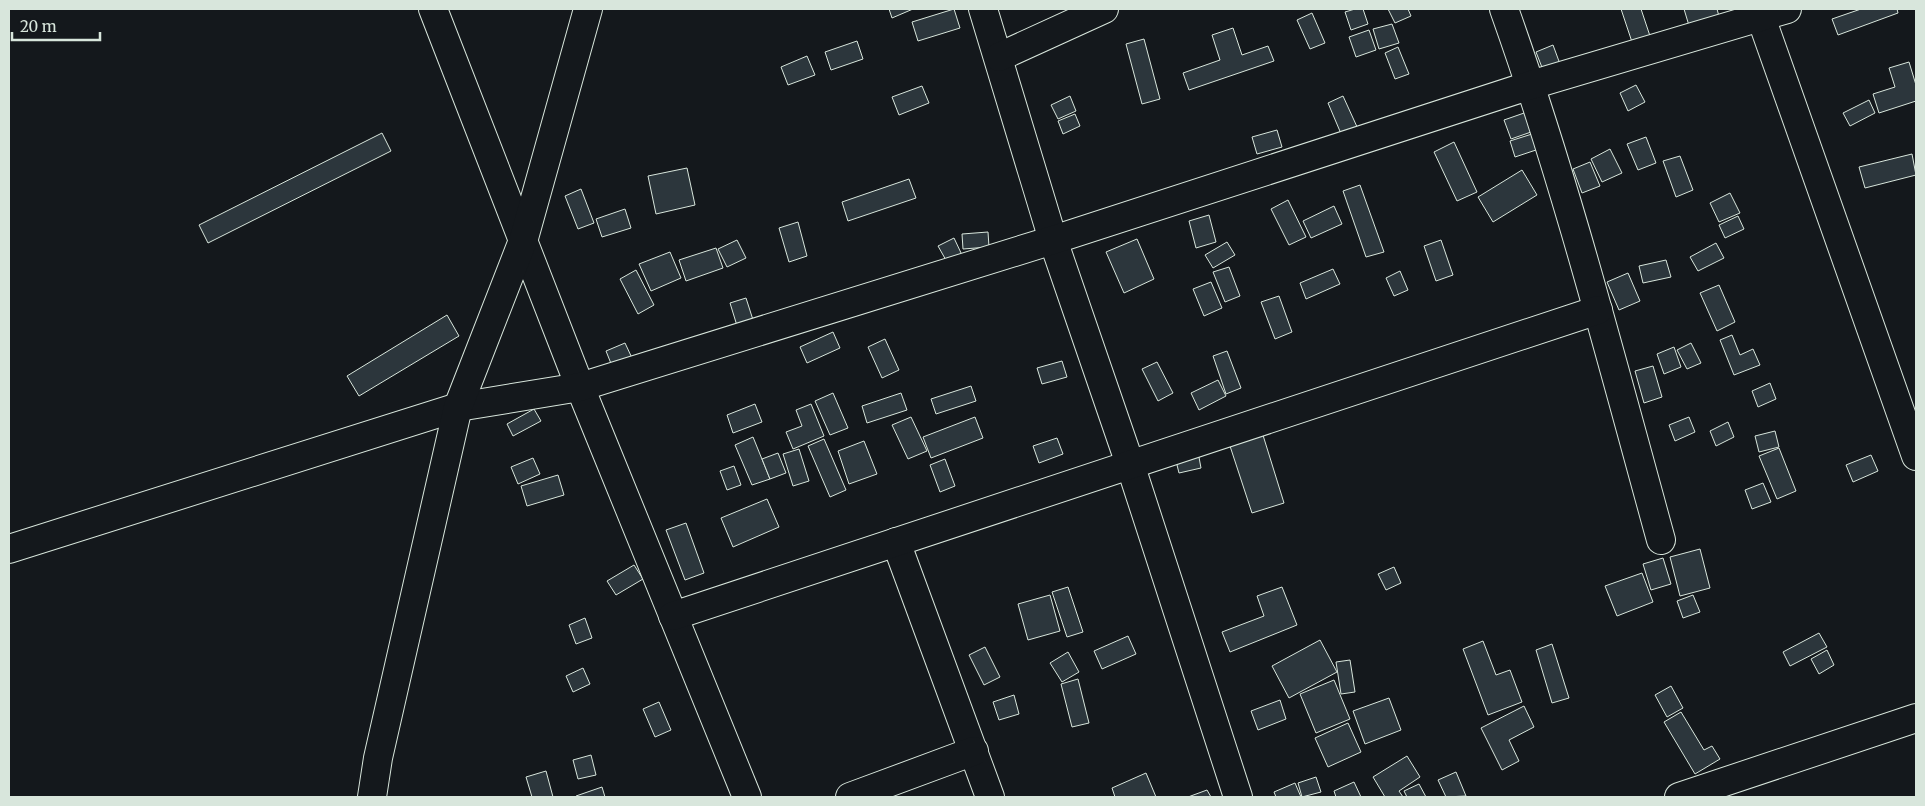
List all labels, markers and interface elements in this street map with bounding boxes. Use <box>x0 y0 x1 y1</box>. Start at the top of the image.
scale bar <box>12 10 100 42</box>
text: 20 m <box>20 17 57 36</box>

